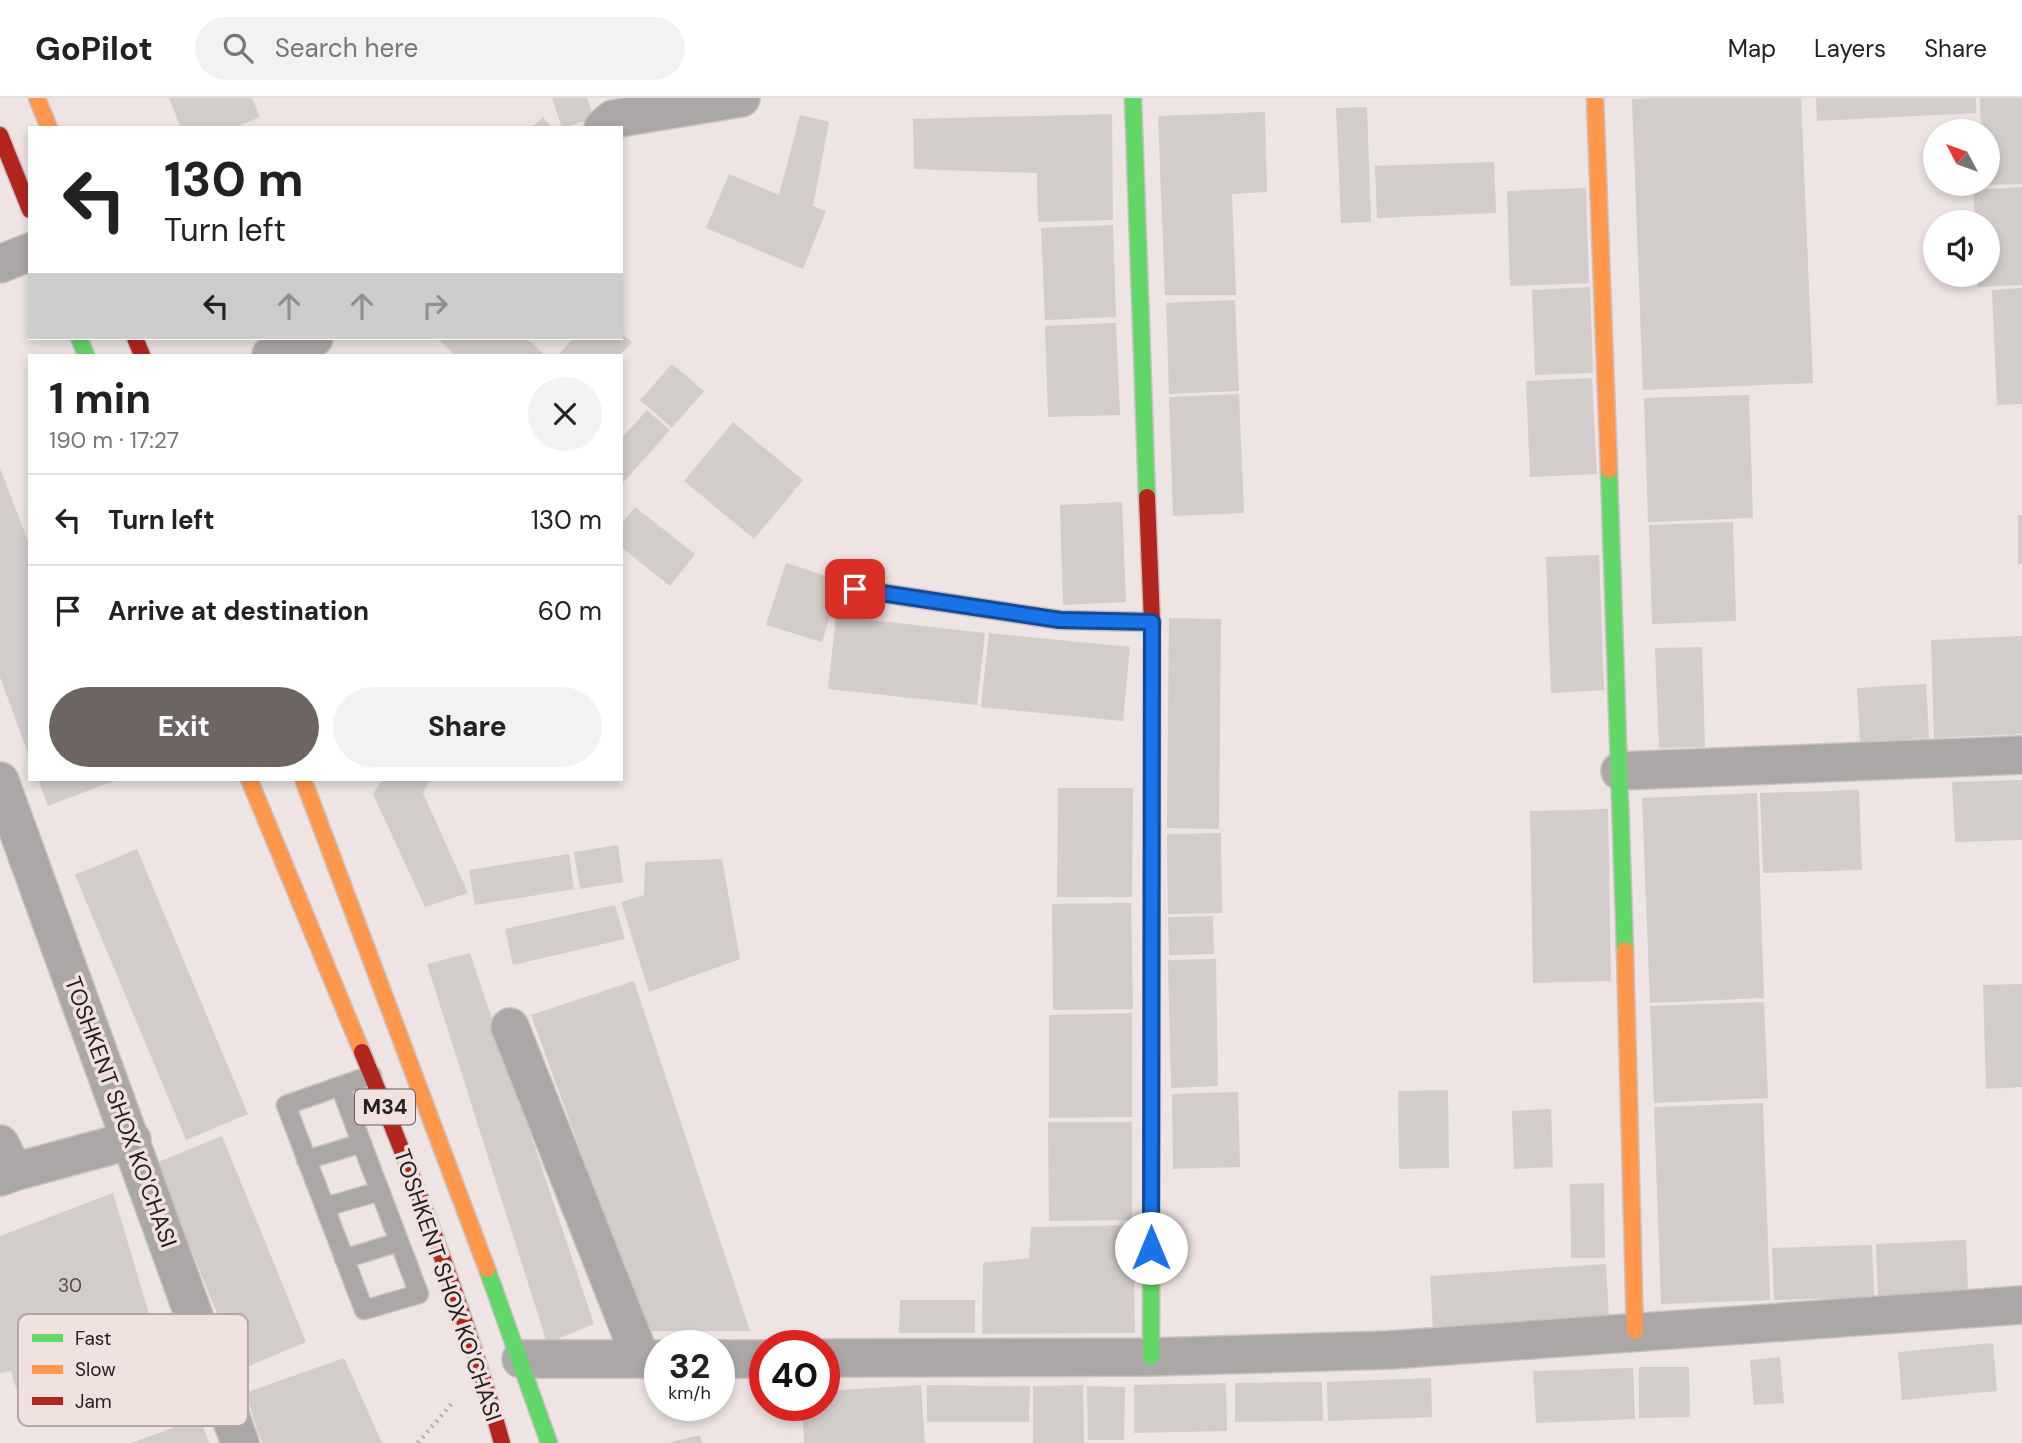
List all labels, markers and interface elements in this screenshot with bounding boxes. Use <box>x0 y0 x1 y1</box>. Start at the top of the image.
search box <box>195 17 685 80</box>
text: GoPilot <box>35 27 153 70</box>
icon: search <box>219 29 257 67</box>
text: Search here <box>275 31 418 65</box>
text: Map <box>1728 33 1776 64</box>
text: Layers <box>1814 33 1886 64</box>
text: Share <box>1924 33 1987 64</box>
north arrow <box>1923 119 2000 196</box>
map controls <box>1923 119 2000 287</box>
text: 130 m <box>164 147 304 211</box>
icon: left <box>49 154 140 245</box>
text: Turn left <box>164 209 286 251</box>
button: sound <box>1923 210 2000 287</box>
icon: left <box>197 287 235 325</box>
icon: ahead <box>270 287 308 325</box>
icon: ahead <box>343 287 381 325</box>
icon: right <box>416 287 454 325</box>
text: 1 min <box>49 371 151 426</box>
button: close <box>528 377 602 451</box>
text: 190 m · 17:27 <box>49 425 179 455</box>
icon: left <box>49 501 87 539</box>
text: Turn left <box>108 503 215 537</box>
text: 130 m <box>531 503 602 537</box>
pin <box>825 559 885 619</box>
icon: arrive <box>836 570 874 608</box>
icon: arrive <box>49 592 87 630</box>
text: Arrive at destination <box>108 594 369 628</box>
text: 60 m <box>538 594 602 628</box>
button: Exit <box>49 687 319 767</box>
button: Share <box>333 687 602 767</box>
street label: TOSHKENT SHOX KO'CHASI <box>58 972 184 1252</box>
road number: M34 <box>355 1090 415 1124</box>
street label: TOSHKENT SHOX KO'CHASI <box>387 1145 509 1425</box>
position arrow <box>1114 1211 1188 1285</box>
house number: 30 <box>58 1273 82 1298</box>
legend <box>18 1314 248 1426</box>
text: Fast <box>75 1326 111 1351</box>
speed limit sign: 40 <box>749 1330 840 1421</box>
text: 32 <box>669 1343 710 1389</box>
text: Slow <box>75 1357 116 1382</box>
text: km/h <box>668 1381 711 1405</box>
text: Jam <box>75 1389 112 1414</box>

